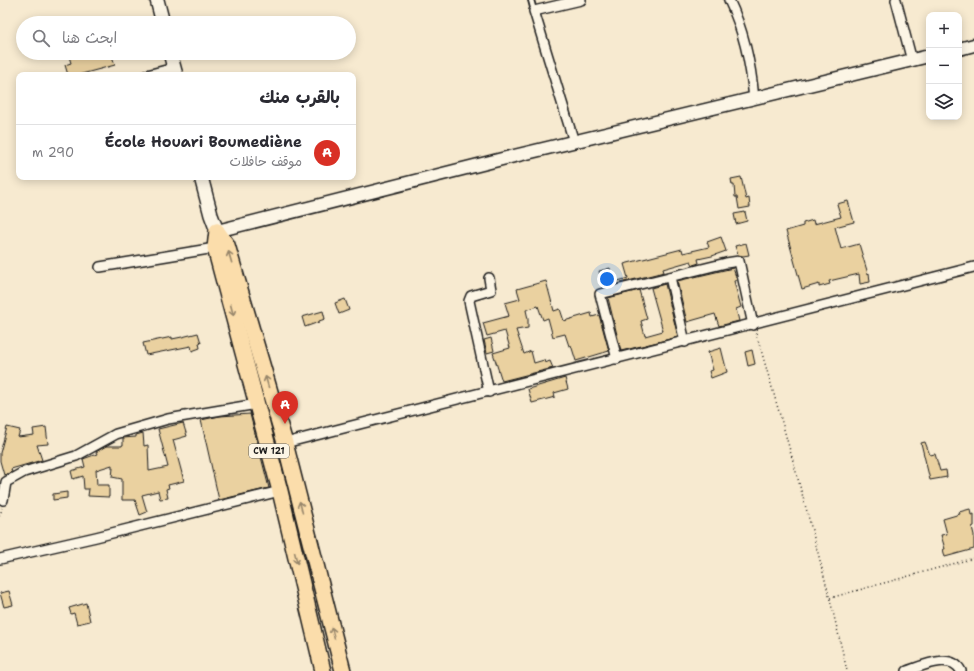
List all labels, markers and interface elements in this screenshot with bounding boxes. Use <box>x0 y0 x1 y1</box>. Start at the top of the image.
map controls <box>926 12 962 120</box>
button: + <box>926 12 962 48</box>
search box <box>16 16 356 60</box>
icon: search <box>30 27 52 49</box>
text: ابحث هنا <box>62 28 117 48</box>
button: − <box>926 48 962 84</box>
button: layers <box>926 84 962 120</box>
text: بالقرب منك <box>260 86 340 108</box>
text: École Houari Boumediène <box>104 132 302 152</box>
text: 290 m <box>32 144 74 161</box>
text: A <box>322 144 332 161</box>
text: موقف حافلات <box>229 153 302 170</box>
one-way arrow <box>226 251 234 264</box>
your location <box>597 269 617 289</box>
one-way arrow <box>229 303 236 316</box>
one-way arrow <box>263 375 270 388</box>
pin: A <box>272 391 298 424</box>
road number: CW 121 <box>249 444 289 458</box>
one-way arrow <box>297 501 304 514</box>
one-way arrow <box>292 551 300 564</box>
one-way arrow <box>329 627 336 640</box>

